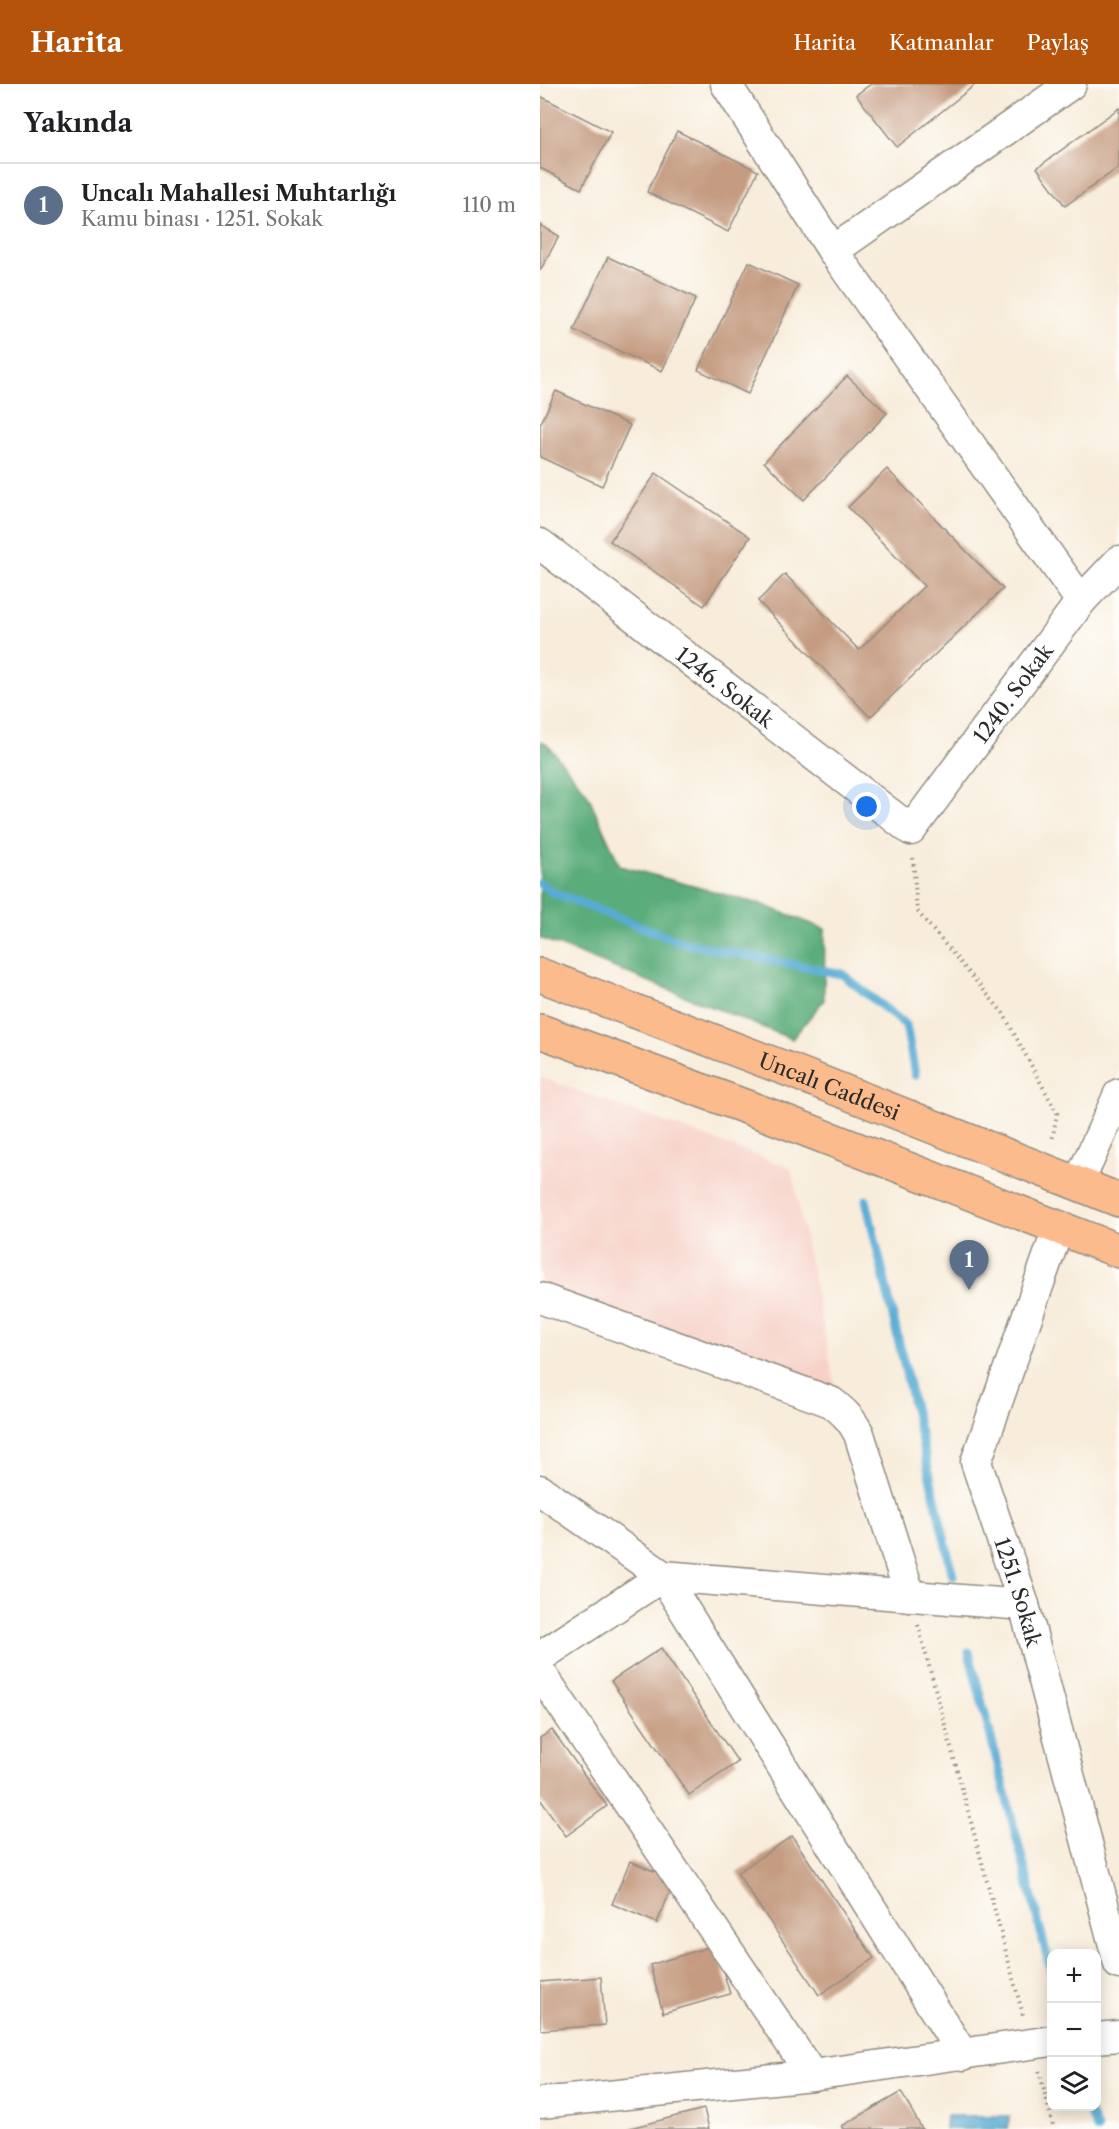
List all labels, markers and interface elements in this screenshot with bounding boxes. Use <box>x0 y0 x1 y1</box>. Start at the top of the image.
text: Harita <box>30 25 123 59</box>
text: Harita <box>793 30 856 55</box>
text: Katmanlar <box>889 30 994 55</box>
text: Paylaş <box>1027 30 1089 55</box>
text: Yakında <box>24 107 133 139</box>
text: Uncalı Mahallesi Muhtarlığı <box>81 180 396 207</box>
text: 1 <box>39 193 48 217</box>
text: 110 m <box>463 193 516 217</box>
text: Kamu binası · 1251. Sokak <box>81 207 323 231</box>
street label: 1240. Sokak <box>968 638 1058 748</box>
street label: 1246. Sokak <box>671 641 780 733</box>
your location <box>852 792 881 821</box>
street label: Uncalı Caddesi <box>755 1047 904 1125</box>
pin: 1 <box>950 1240 988 1290</box>
street label: 1251. Sokak <box>990 1534 1047 1650</box>
map controls <box>1047 1949 1101 2111</box>
button: + <box>1047 1949 1101 2003</box>
button: − <box>1047 2003 1101 2057</box>
button: layers <box>1047 2057 1101 2111</box>

